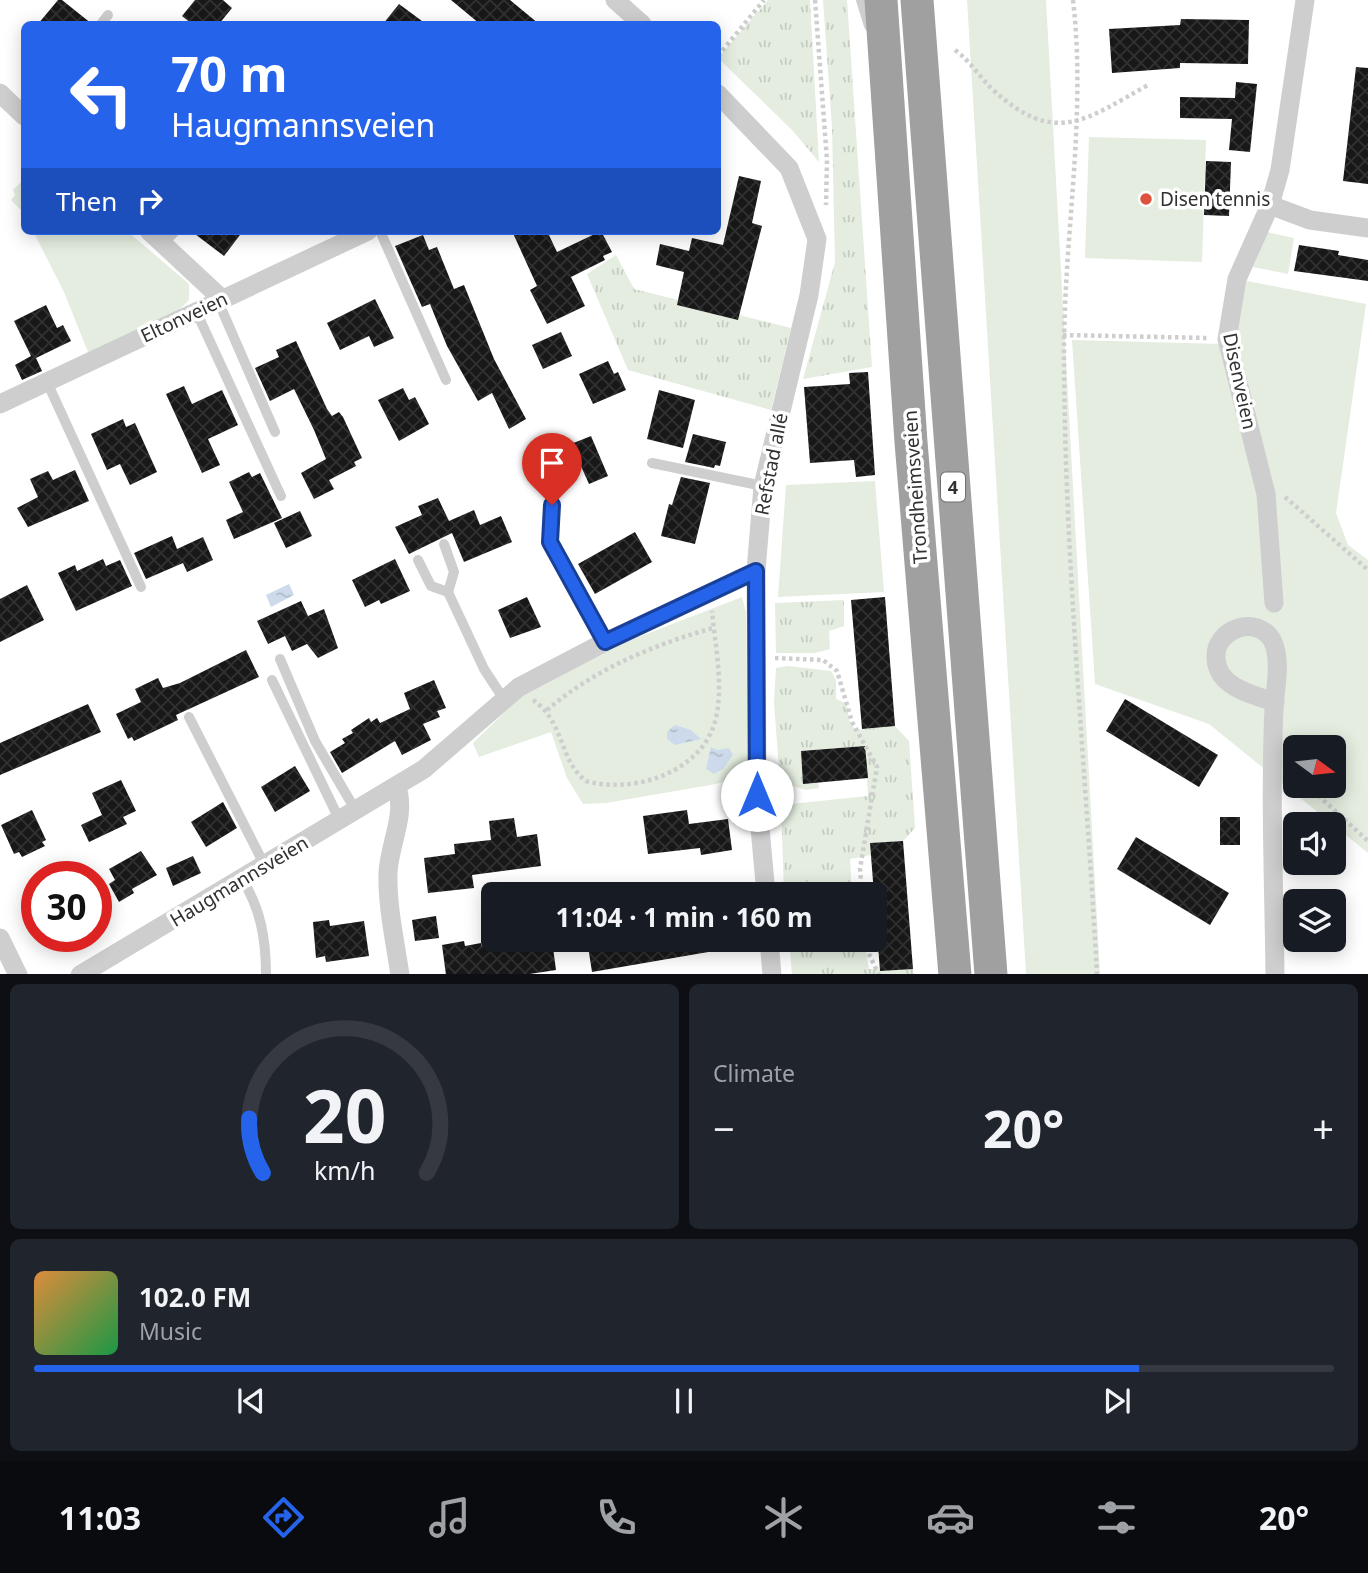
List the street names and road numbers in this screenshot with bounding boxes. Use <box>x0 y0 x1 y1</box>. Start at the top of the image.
street label: Eltonveien <box>136 286 232 348</box>
street label: Disenveien <box>1217 330 1263 432</box>
street label: Trondheimsveien <box>897 409 933 565</box>
street label: Refstad allé <box>748 411 794 517</box>
road number: 4 <box>941 472 965 502</box>
street label: Haugmannsveien <box>165 829 313 933</box>

